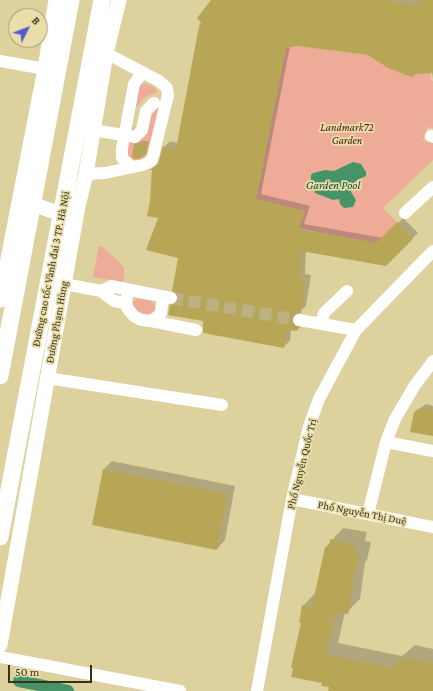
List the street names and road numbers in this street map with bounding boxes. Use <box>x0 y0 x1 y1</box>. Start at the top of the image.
street label: Đường cao tốc Vành đai 3 TP. Hà Nội <box>29 190 73 348</box>
street label: Đường Phạm Hùng <box>43 280 71 364</box>
street label: Phố Nguyễn Quốc Trị <box>284 417 320 511</box>
street label: Phố Nguyễn Thị Duệ <box>317 498 407 528</box>

